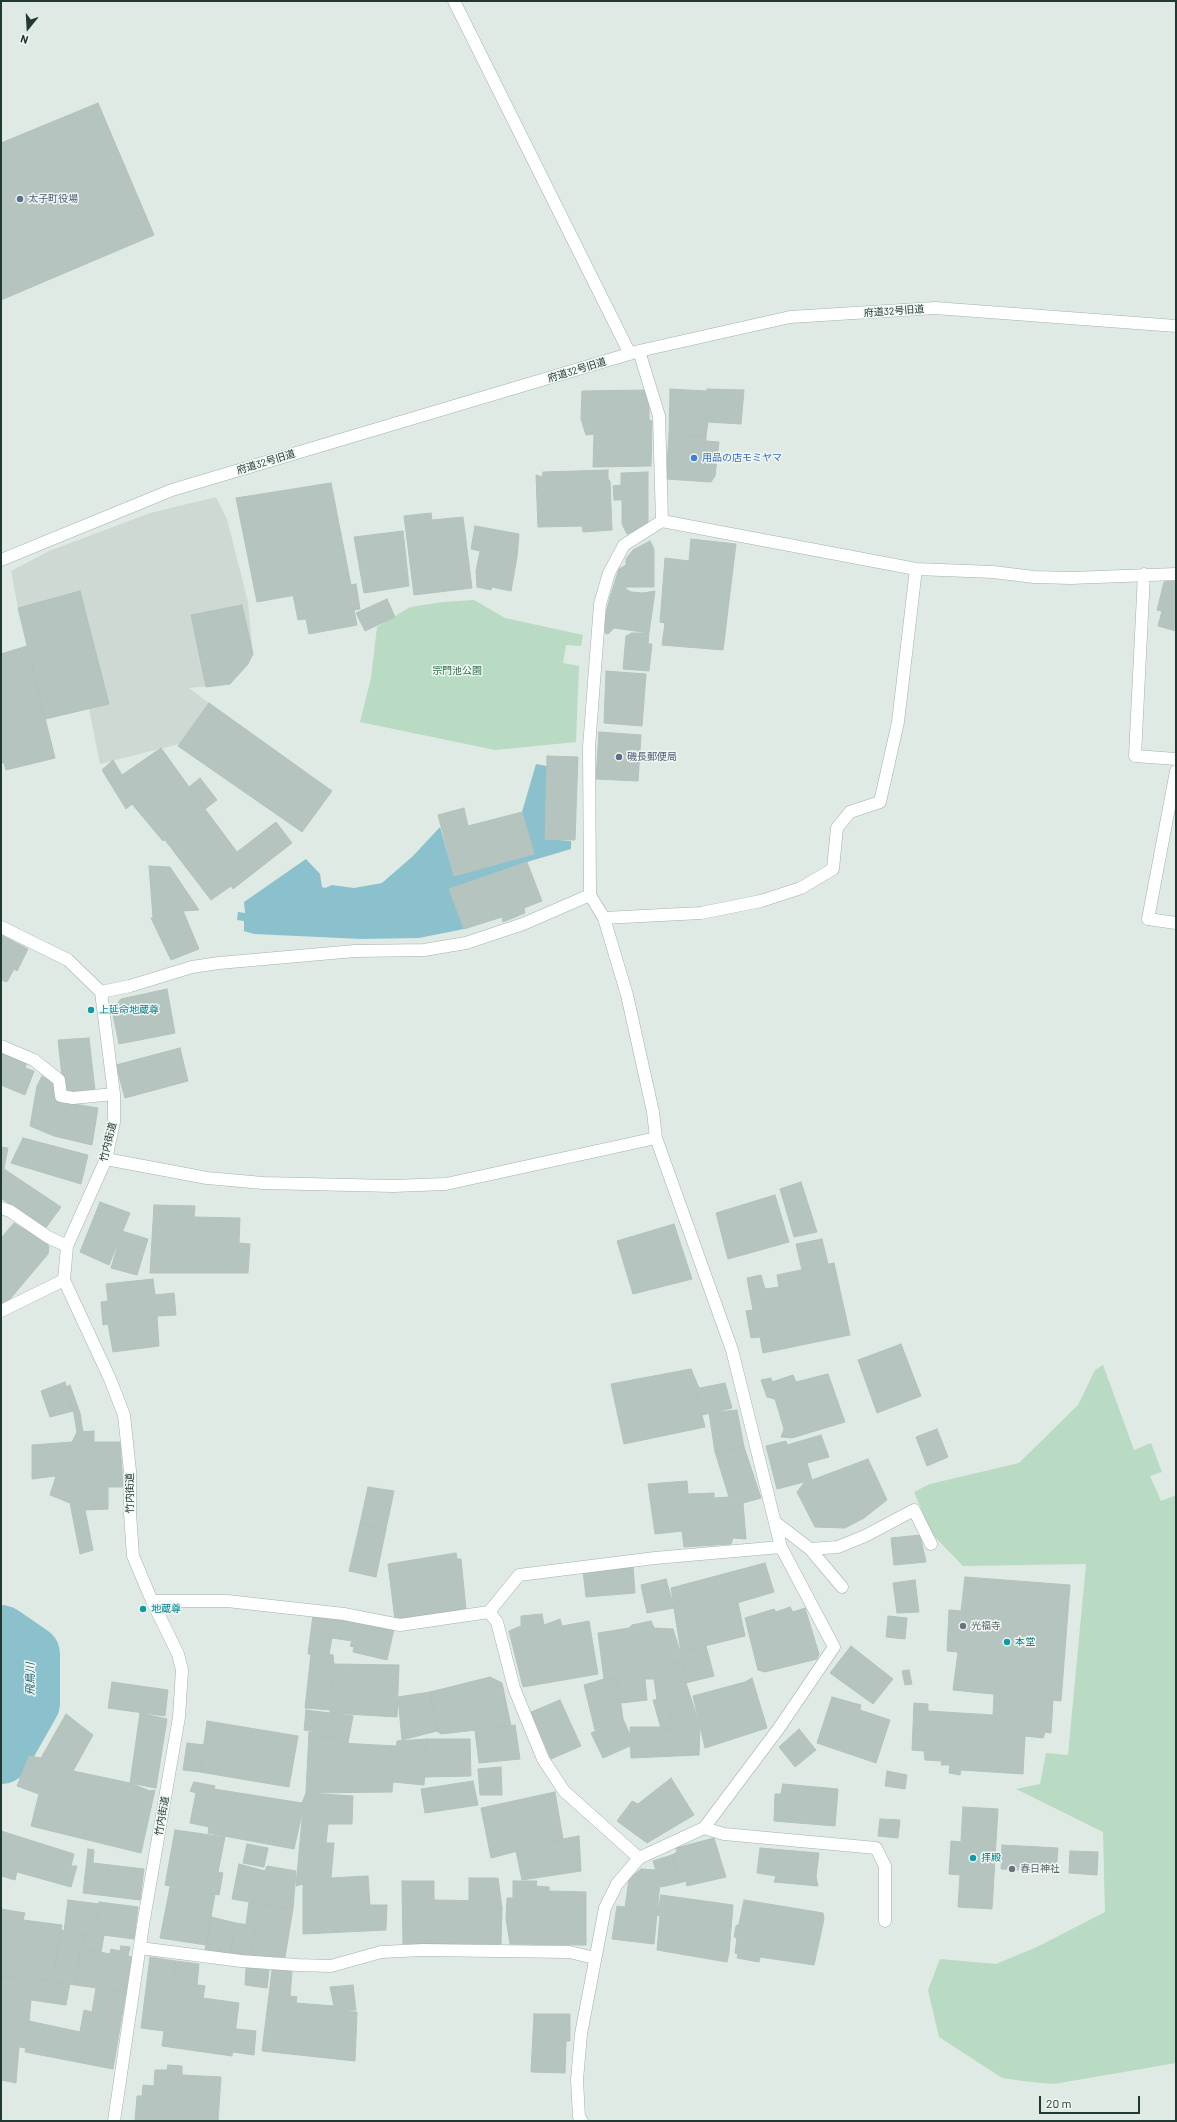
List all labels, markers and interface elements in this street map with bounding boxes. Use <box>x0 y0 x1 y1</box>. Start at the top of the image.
north arrow <box>8 8 48 48</box>
text: N <box>19 33 30 47</box>
place label: 太子町役場 <box>28 193 78 205</box>
marker: 太子町役場 <box>15 194 25 204</box>
street label: 府道32号旧道 <box>863 303 925 319</box>
street label: 府道32号旧道 <box>546 355 608 385</box>
street label: 府道32号旧道 <box>235 447 297 477</box>
place label: 用品の店モミヤマ <box>702 452 782 464</box>
marker: 用品の店モミヤマ <box>689 453 699 463</box>
park label: 宗門池公園 <box>432 665 482 677</box>
place label: 磯長郵便局 <box>627 751 677 763</box>
marker: 磯長郵便局 <box>614 752 624 762</box>
place label: 上延命地蔵尊 <box>99 1004 159 1016</box>
marker: 上延命地蔵尊 <box>86 1005 96 1015</box>
street label: 竹内街道 <box>97 1121 119 1163</box>
street label: 竹内街道 <box>124 1473 136 1513</box>
place label: 地蔵尊 <box>151 1603 181 1615</box>
marker: 地蔵尊 <box>138 1604 148 1614</box>
place label: 光福寺 <box>971 1620 1001 1632</box>
marker: 光福寺 <box>958 1621 968 1631</box>
place label: 本堂 <box>1015 1636 1035 1648</box>
marker: 本堂 <box>1002 1637 1012 1647</box>
water label: 飛鳥川 <box>23 1663 37 1695</box>
street label: 竹内街道 <box>153 1795 171 1837</box>
place label: 拝殿 <box>981 1852 1001 1864</box>
marker: 拝殿 <box>968 1853 978 1863</box>
place label: 春日神社 <box>1020 1863 1060 1875</box>
marker: 春日神社 <box>1007 1864 1017 1874</box>
scale bar <box>1041 2088 1142 2114</box>
text: 20 m <box>1046 2096 1072 2110</box>

